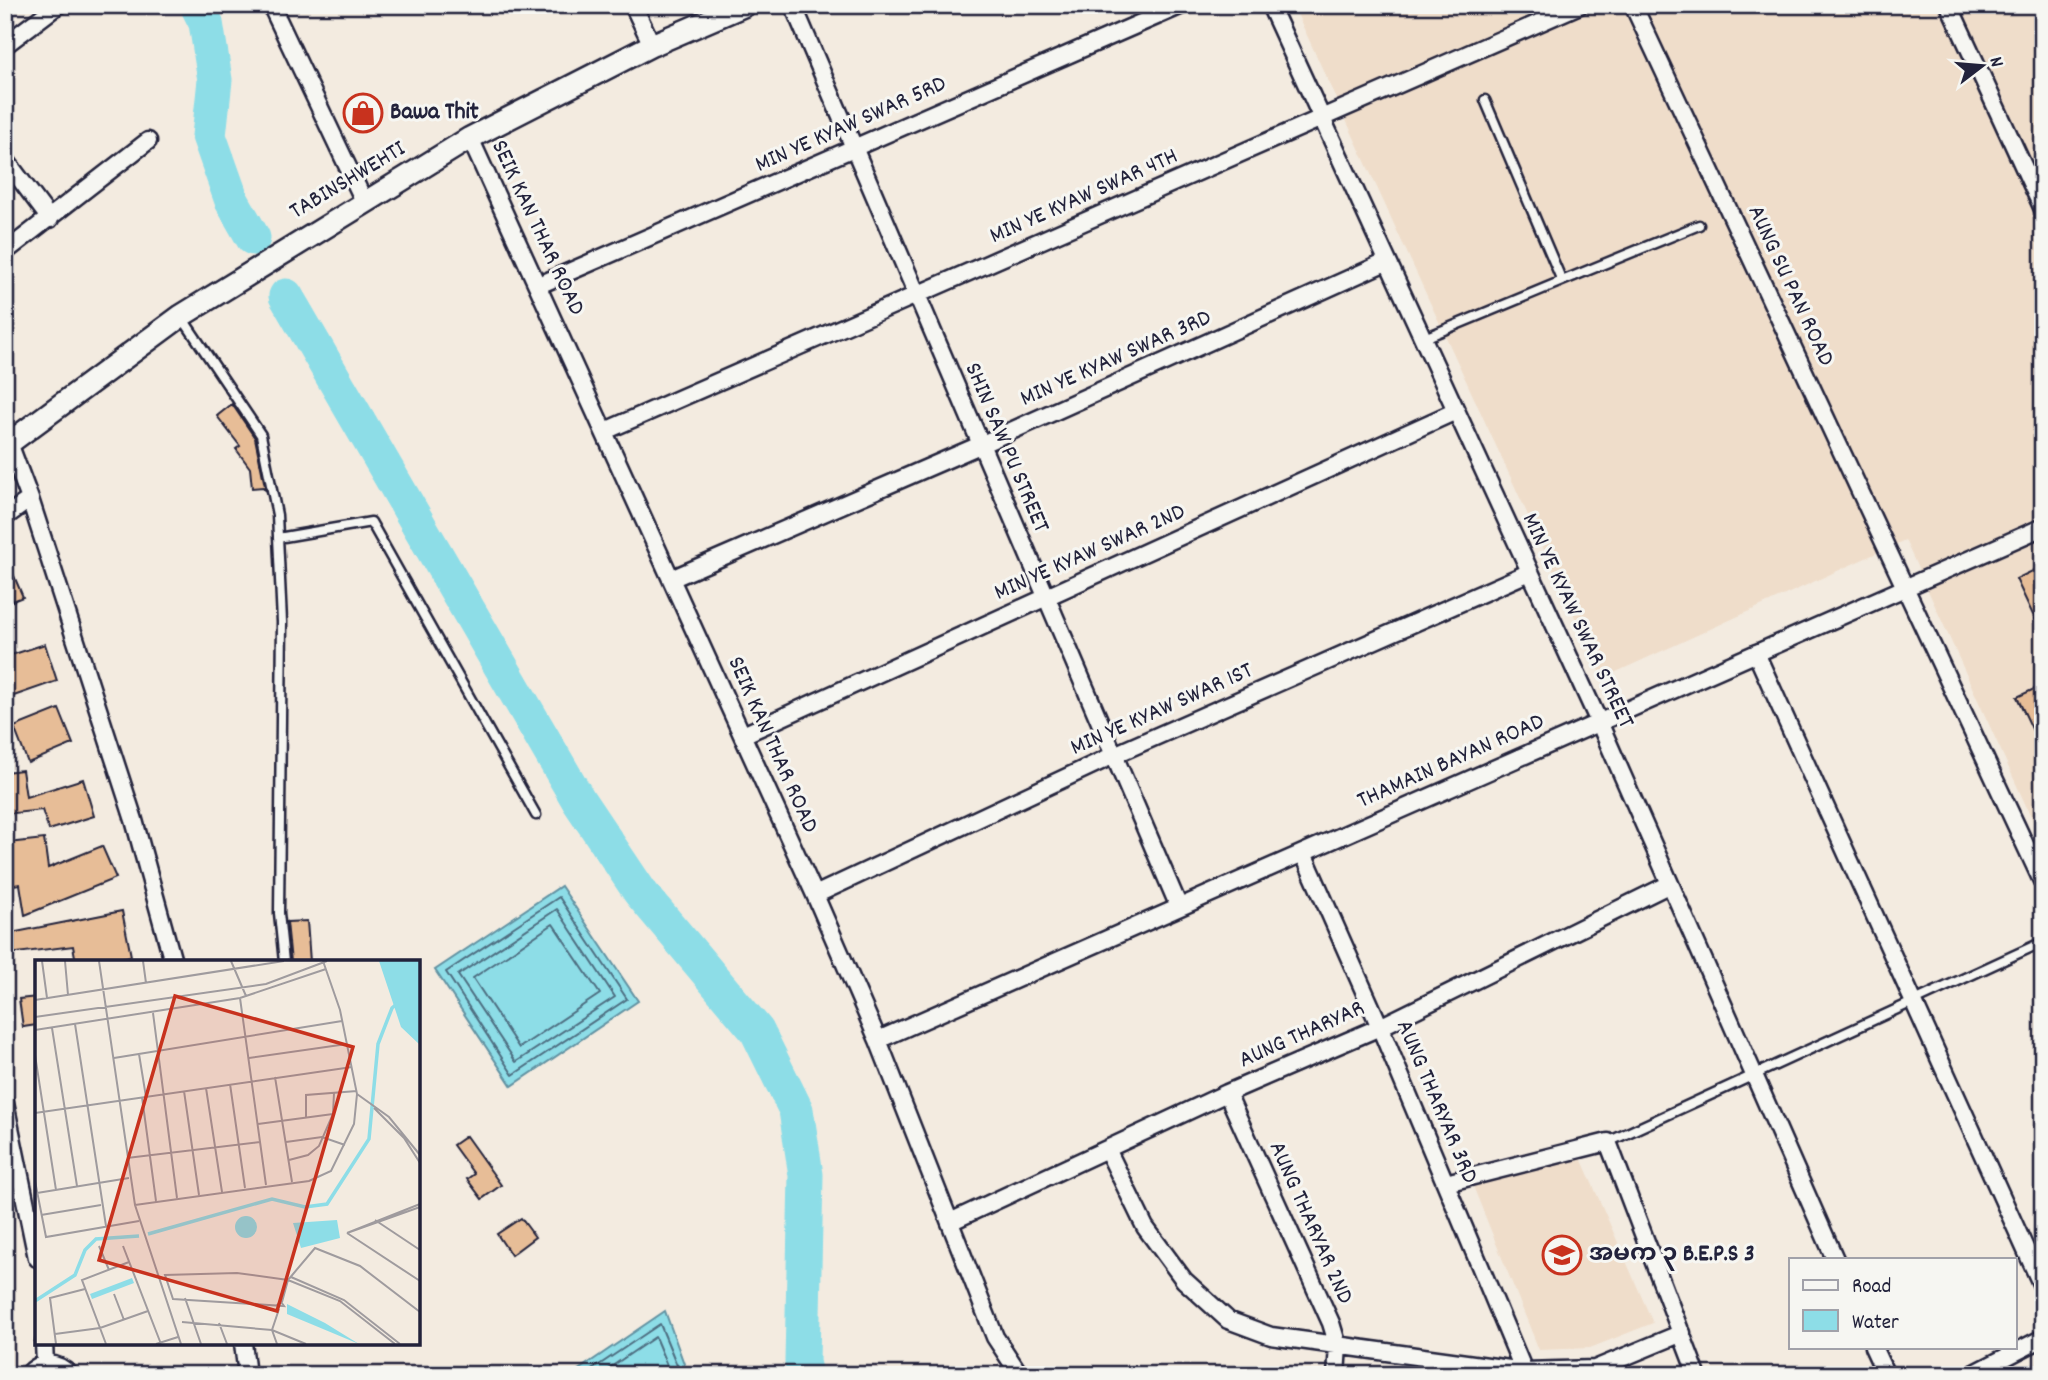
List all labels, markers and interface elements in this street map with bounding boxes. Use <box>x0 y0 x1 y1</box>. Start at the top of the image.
north arrow <box>1946 32 2016 102</box>
text: N <box>1981 54 2009 71</box>
street label: MIN YE KYAW SWAR 5RD <box>750 68 952 182</box>
shop icon: Bawa Thit <box>342 92 384 134</box>
place label: Bawa Thit <box>390 96 479 130</box>
street label: TABINSHWEHTI <box>283 133 413 229</box>
street label: SEIK KAN THAR ROAD <box>481 135 593 321</box>
street label: MIN YE KYAW SWAR 4TH <box>984 140 1184 254</box>
street label: AUNG SU PAN ROAD <box>1738 200 1842 372</box>
street label: MIN YE KYAW SWAR 3RD <box>1015 302 1217 416</box>
street label: SHIN SAW PU STREET <box>955 358 1057 539</box>
street label: MIN YE KYAW SWAR 2ND <box>989 496 1191 610</box>
street label: MIN YE KYAW SWAR STREET <box>1512 508 1642 735</box>
street label: SEIK KAN THAR ROAD <box>718 651 826 839</box>
street label: MIN YE KYAW SWAR 1ST <box>1065 654 1259 765</box>
street label: THAMAIN BAYAN ROAD <box>1352 705 1550 819</box>
inset map <box>35 960 420 1345</box>
street label: AUNG THARYAR <box>1234 992 1370 1078</box>
street label: AUNG THARYAR 3RD <box>1386 1015 1486 1189</box>
street label: AUNG THARYAR 2ND <box>1259 1136 1361 1310</box>
school or university icon: အမက ၃ B.E.P.S 3 <box>1541 1234 1583 1276</box>
place label: အမက ၃ B.E.P.S 3 <box>1589 1238 1755 1272</box>
legend <box>1789 1258 2016 1348</box>
text: Road <box>1852 1273 1891 1303</box>
text: Water <box>1852 1309 1899 1339</box>

